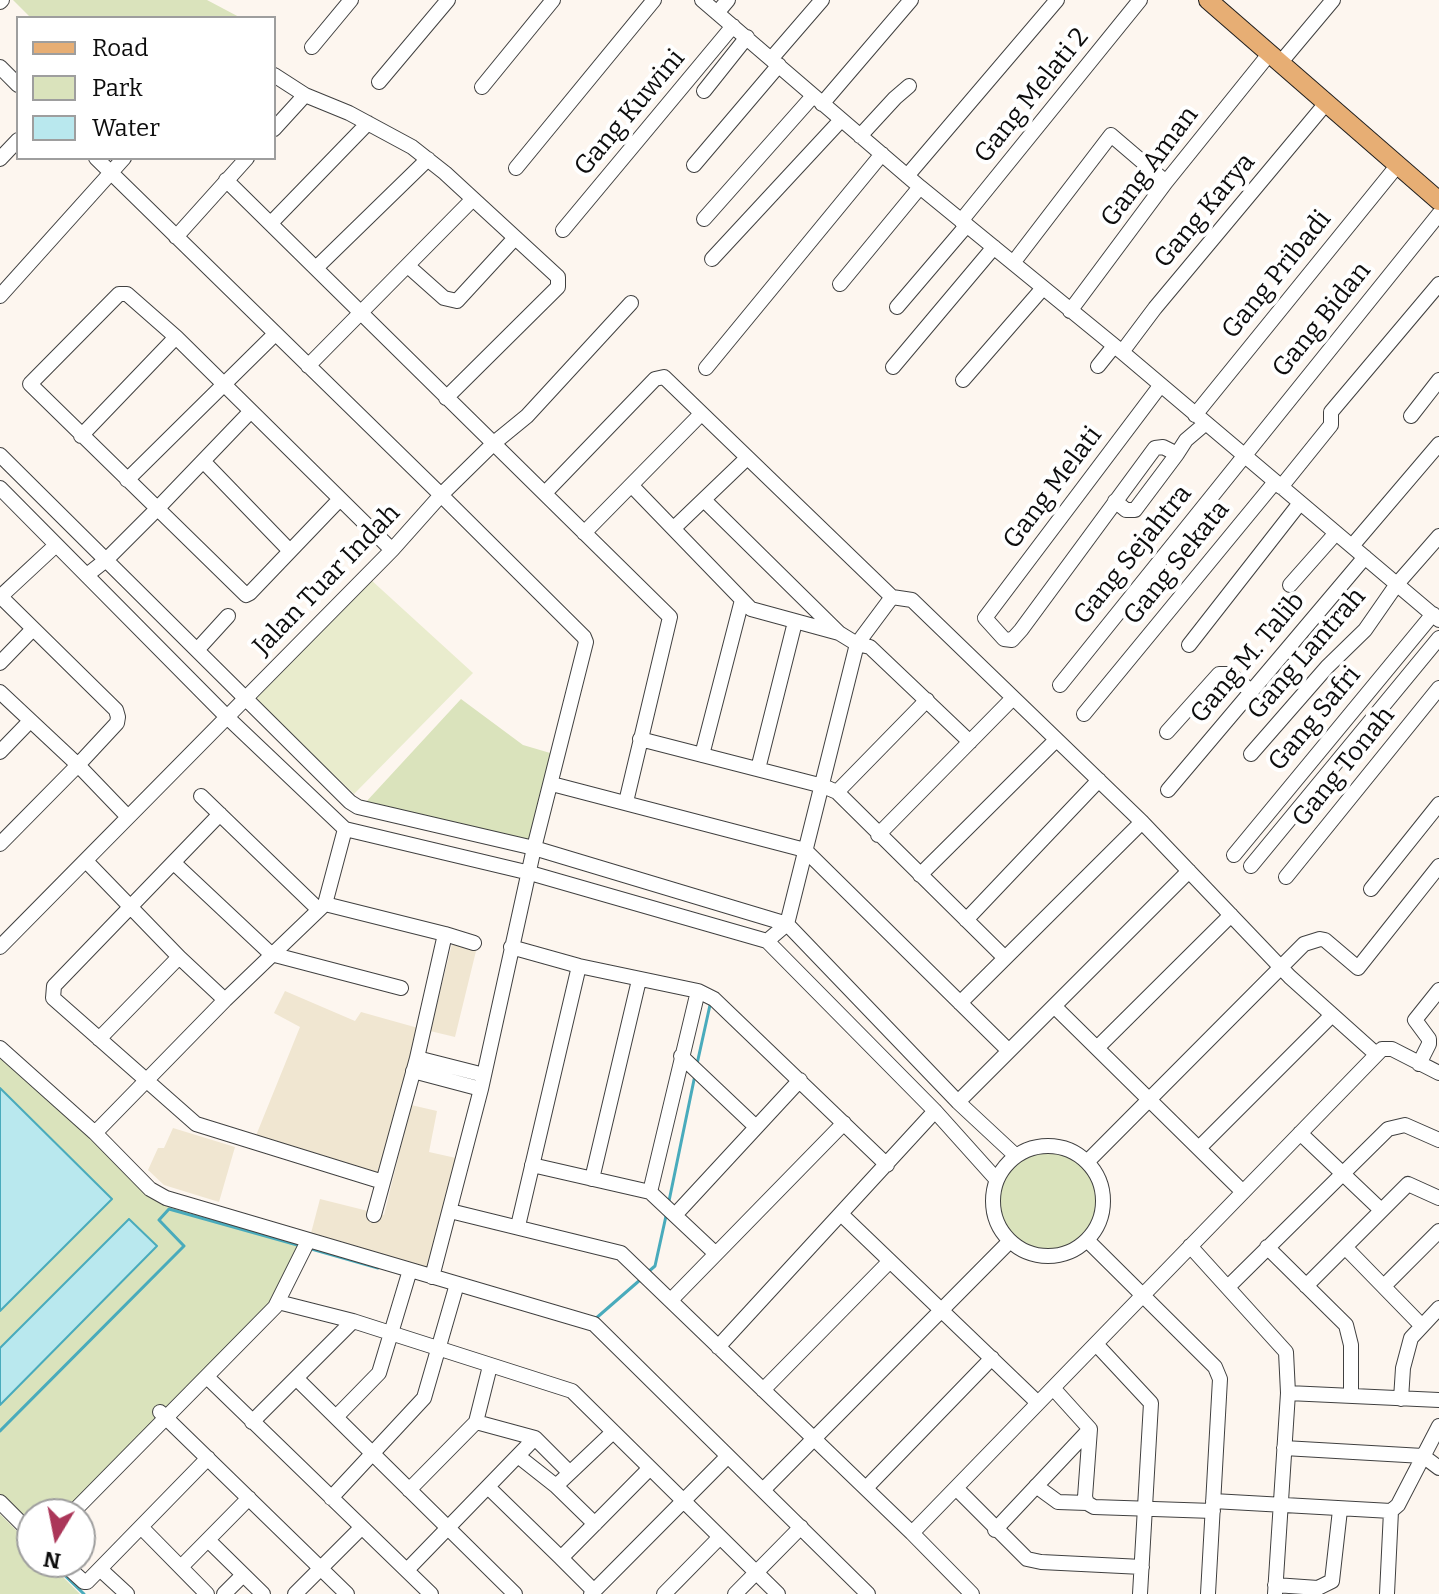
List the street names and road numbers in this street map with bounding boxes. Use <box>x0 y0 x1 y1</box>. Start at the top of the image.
street label: Gang Melati 2 <box>968 22 1096 170</box>
street label: Gang Kuwini <box>568 44 692 182</box>
street label: Gang Aman <box>1095 101 1205 233</box>
street label: Gang Karya <box>1148 147 1262 275</box>
street label: Gang Pribadi <box>1216 205 1338 345</box>
street label: Gang Bidan <box>1266 256 1378 384</box>
street label: Gang Melati <box>997 421 1109 555</box>
street label: Gang Sejahtra <box>1067 479 1199 631</box>
street label: Gang Sekata <box>1118 495 1236 631</box>
street label: Jalan Tuar Indah <box>247 498 407 662</box>
street label: Gang Lantrah <box>1241 582 1373 726</box>
street label: Gang M. Talib <box>1184 586 1312 730</box>
street label: Gang Safri <box>1262 660 1368 778</box>
street label: Gang Tonah <box>1286 701 1402 833</box>

